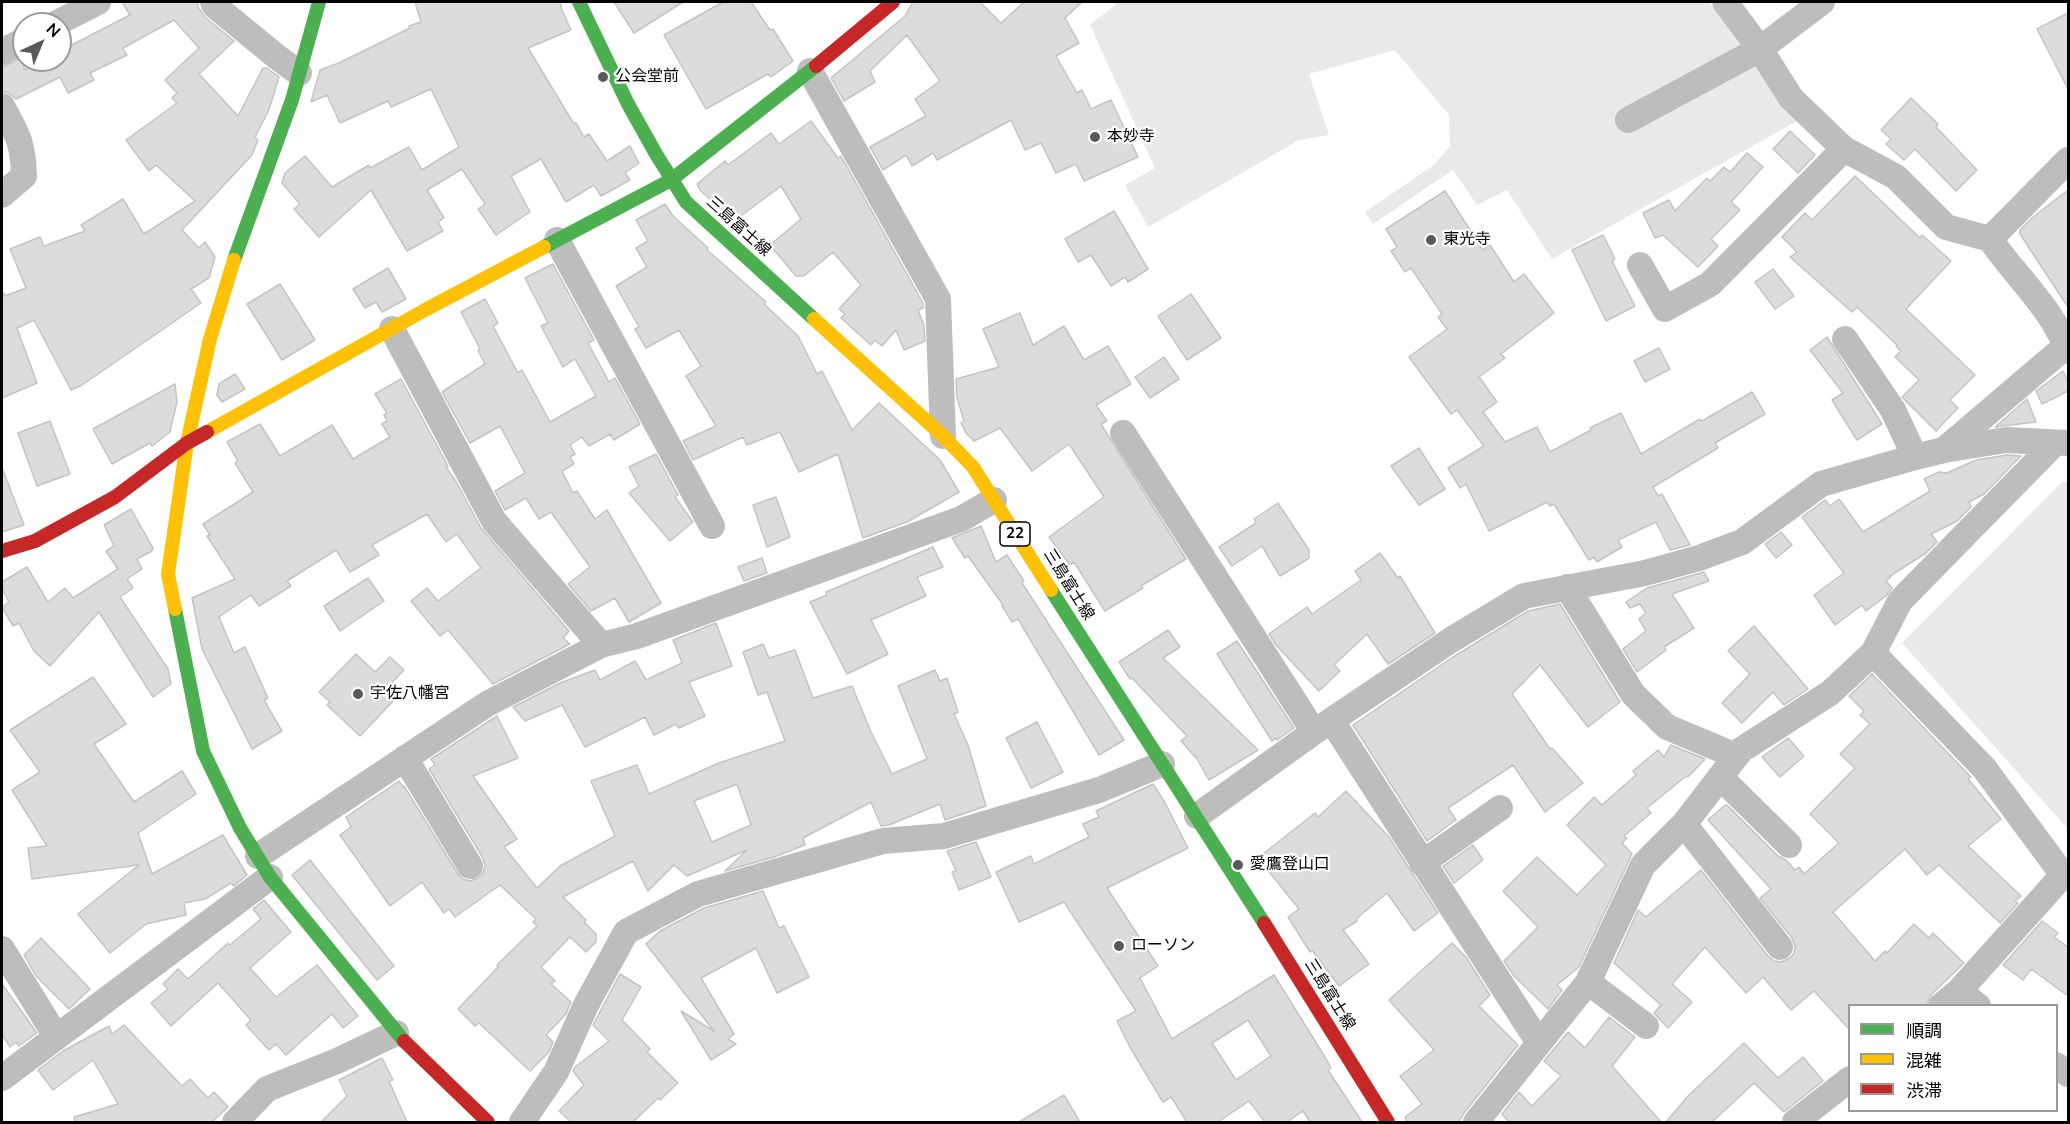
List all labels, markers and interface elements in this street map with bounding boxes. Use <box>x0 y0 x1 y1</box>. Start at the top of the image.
north arrow <box>12 12 72 72</box>
text: N <box>41 18 65 43</box>
place label: 公会堂前 <box>615 67 679 87</box>
marker: 公会堂前 <box>596 70 610 84</box>
place label: 本妙寺 <box>1107 127 1155 147</box>
marker: 本妙寺 <box>1088 130 1102 144</box>
street label: 三島富士線 <box>702 193 774 261</box>
place label: 東光寺 <box>1443 230 1491 250</box>
marker: 東光寺 <box>1424 233 1438 247</box>
road number: 22 <box>1000 522 1030 546</box>
street label: 三島富士線 <box>1039 546 1097 624</box>
place label: 宇佐八幡宮 <box>370 684 450 704</box>
marker: 宇佐八幡宮 <box>351 687 365 701</box>
place label: 愛鷹登山口 <box>1250 855 1330 875</box>
marker: 愛鷹登山口 <box>1231 858 1245 872</box>
place label: ローソン <box>1131 936 1195 956</box>
marker: ローソン <box>1112 939 1126 953</box>
street label: 三島富士線 <box>1300 956 1358 1034</box>
legend <box>1848 1004 2058 1112</box>
text: 順調 <box>1906 1019 1942 1043</box>
text: 混雑 <box>1906 1049 1942 1073</box>
text: 渋滞 <box>1906 1079 1942 1103</box>

